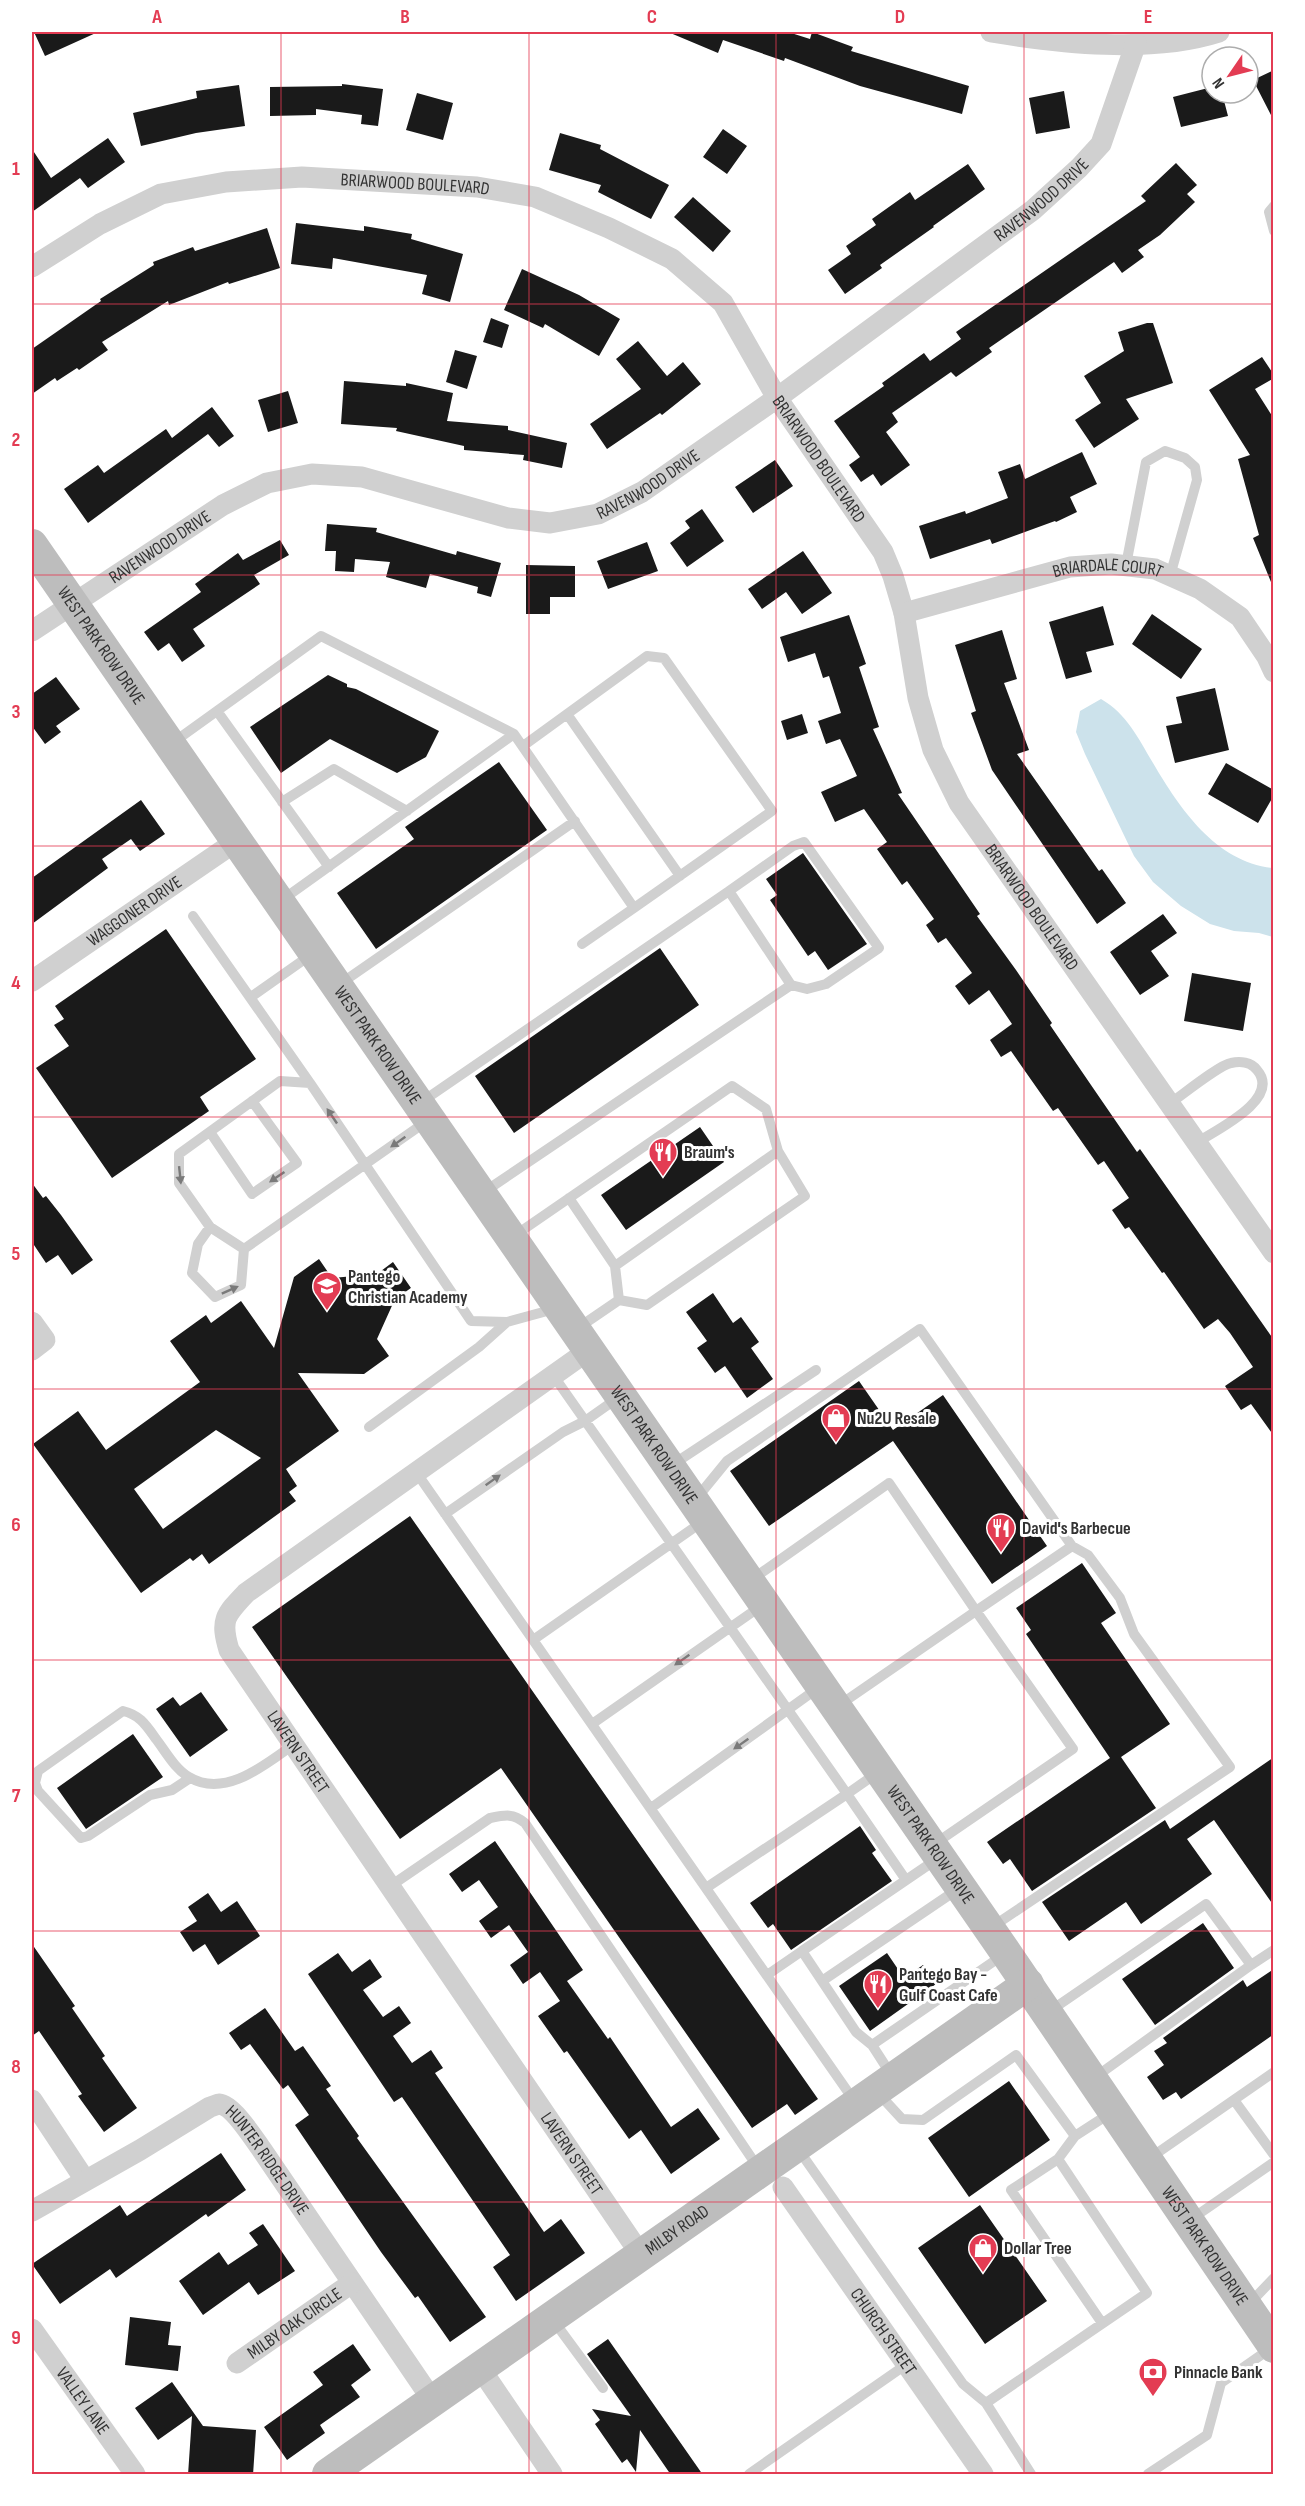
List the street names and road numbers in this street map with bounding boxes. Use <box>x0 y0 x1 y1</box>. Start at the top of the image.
street label: RAVENWOOD DRIVE <box>990 154 1093 246</box>
street label: BRIARWOOD BOULEVARD <box>340 169 491 200</box>
street label: BRIARWOOD BOULEVARD <box>768 392 870 527</box>
street label: RAVENWOOD DRIVE <box>593 445 704 524</box>
street label: RAVENWOOD DRIVE <box>105 506 215 588</box>
street label: BRIARDALE COURT <box>1050 554 1166 582</box>
street label: WEST PARK ROW DRIVE <box>53 582 149 709</box>
street label: BRIARWOOD BOULEVARD <box>980 840 1083 975</box>
street label: WAGGONER DRIVE <box>83 872 186 951</box>
street label: WEST PARK ROW DRIVE <box>329 982 426 1108</box>
street label: WEST PARK ROW DRIVE <box>606 1382 702 1508</box>
street label: LAVERN STREET <box>262 1707 333 1797</box>
street label: WEST PARK ROW DRIVE <box>882 1781 979 1908</box>
street label: HUNTER RIDGE DRIVE <box>221 2101 313 2219</box>
street label: LAVERN STREET <box>536 2108 607 2199</box>
street label: WEST PARK ROW DRIVE <box>1157 2183 1252 2309</box>
street label: MILBY ROAD <box>641 2201 713 2260</box>
street label: MILBY OAK CIRCLE <box>244 2283 346 2364</box>
street label: CHURCH STREET <box>846 2284 921 2379</box>
street label: VALLEY LANE <box>52 2363 114 2439</box>

